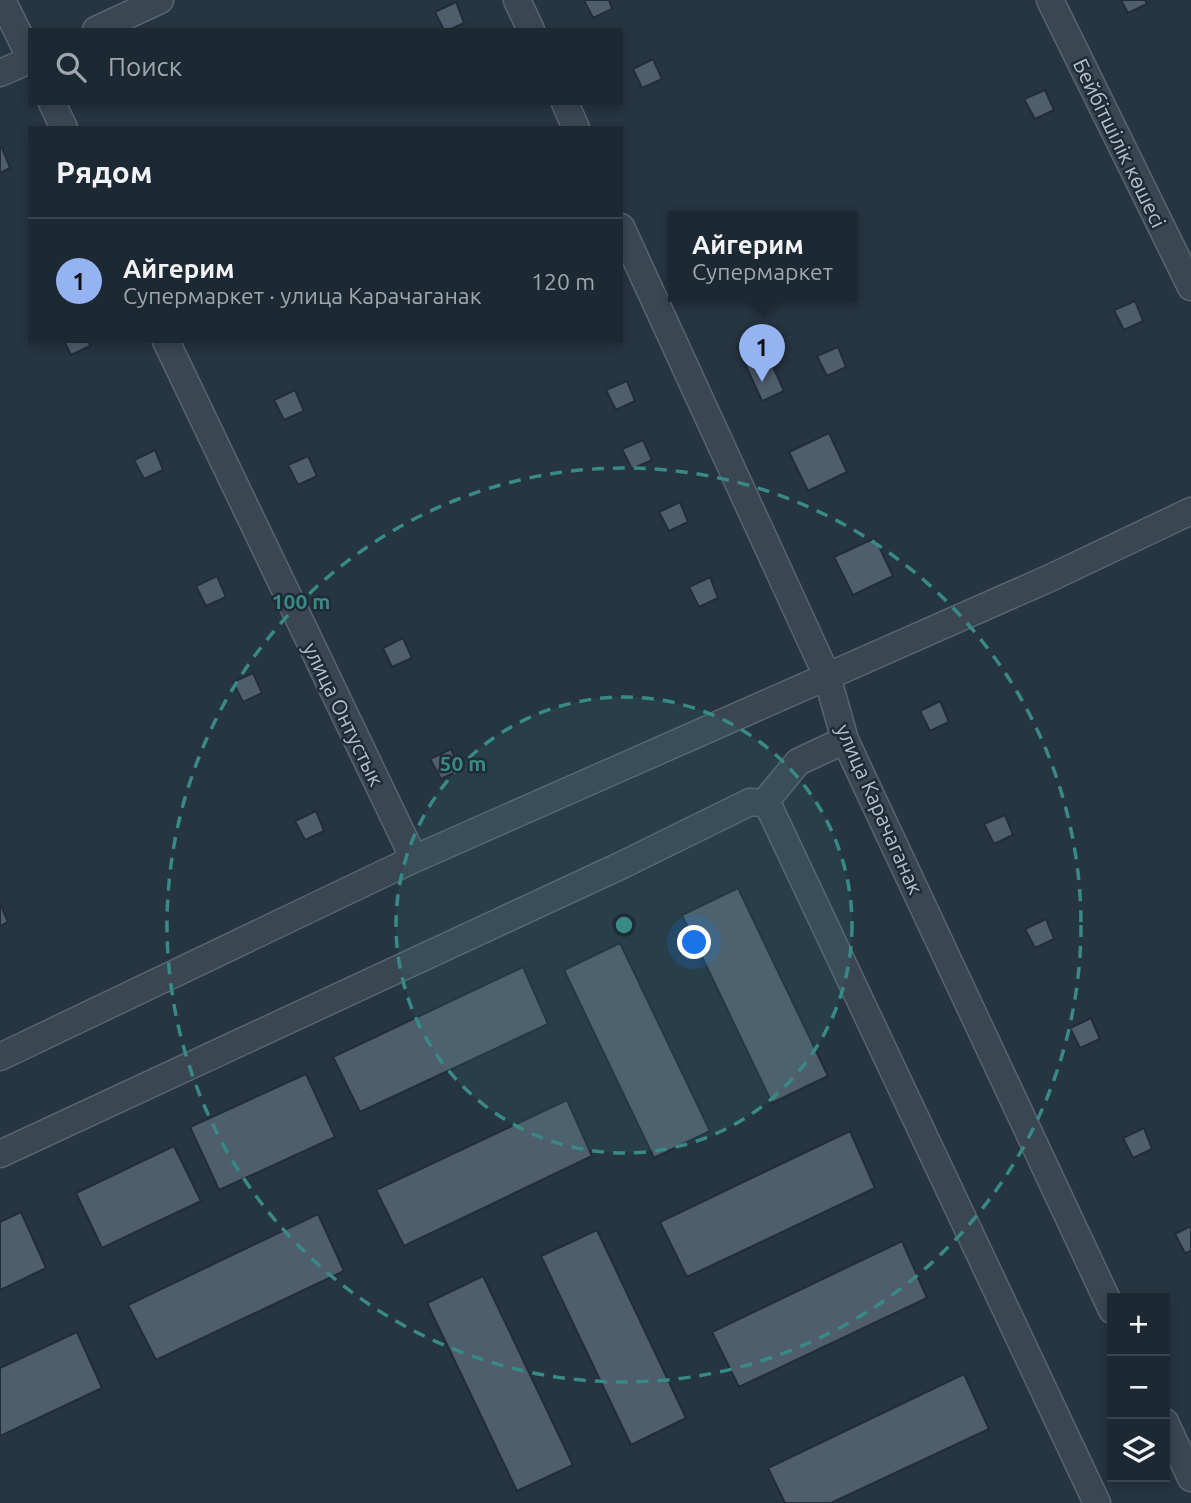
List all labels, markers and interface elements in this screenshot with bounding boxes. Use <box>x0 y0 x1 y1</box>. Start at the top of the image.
search box <box>28 28 623 105</box>
icon: search <box>52 48 90 86</box>
text: Поиск <box>108 52 182 81</box>
street label: Бейбітшілік көшесі <box>1069 55 1171 231</box>
text: Рядом <box>56 155 152 189</box>
popup <box>668 211 857 302</box>
text: Айгерим <box>692 230 804 259</box>
text: Айгерим <box>123 254 235 283</box>
text: Супермаркет <box>692 259 833 284</box>
text: 1 <box>73 269 85 294</box>
text: 120 m <box>531 269 595 294</box>
text: Супермаркет · улица Карачаганак <box>123 283 482 308</box>
pin: 1 <box>739 324 785 382</box>
text: 100 m <box>272 589 330 613</box>
street label: улица Онтустык <box>299 638 389 790</box>
street label: улица Карачаганак <box>832 720 928 898</box>
text: 50 m <box>440 751 486 775</box>
centre of rings <box>612 913 636 937</box>
your location <box>677 925 711 959</box>
map controls <box>1107 1293 1170 1482</box>
button: + <box>1107 1293 1170 1356</box>
button: − <box>1107 1356 1170 1419</box>
button: layers <box>1107 1419 1170 1482</box>

